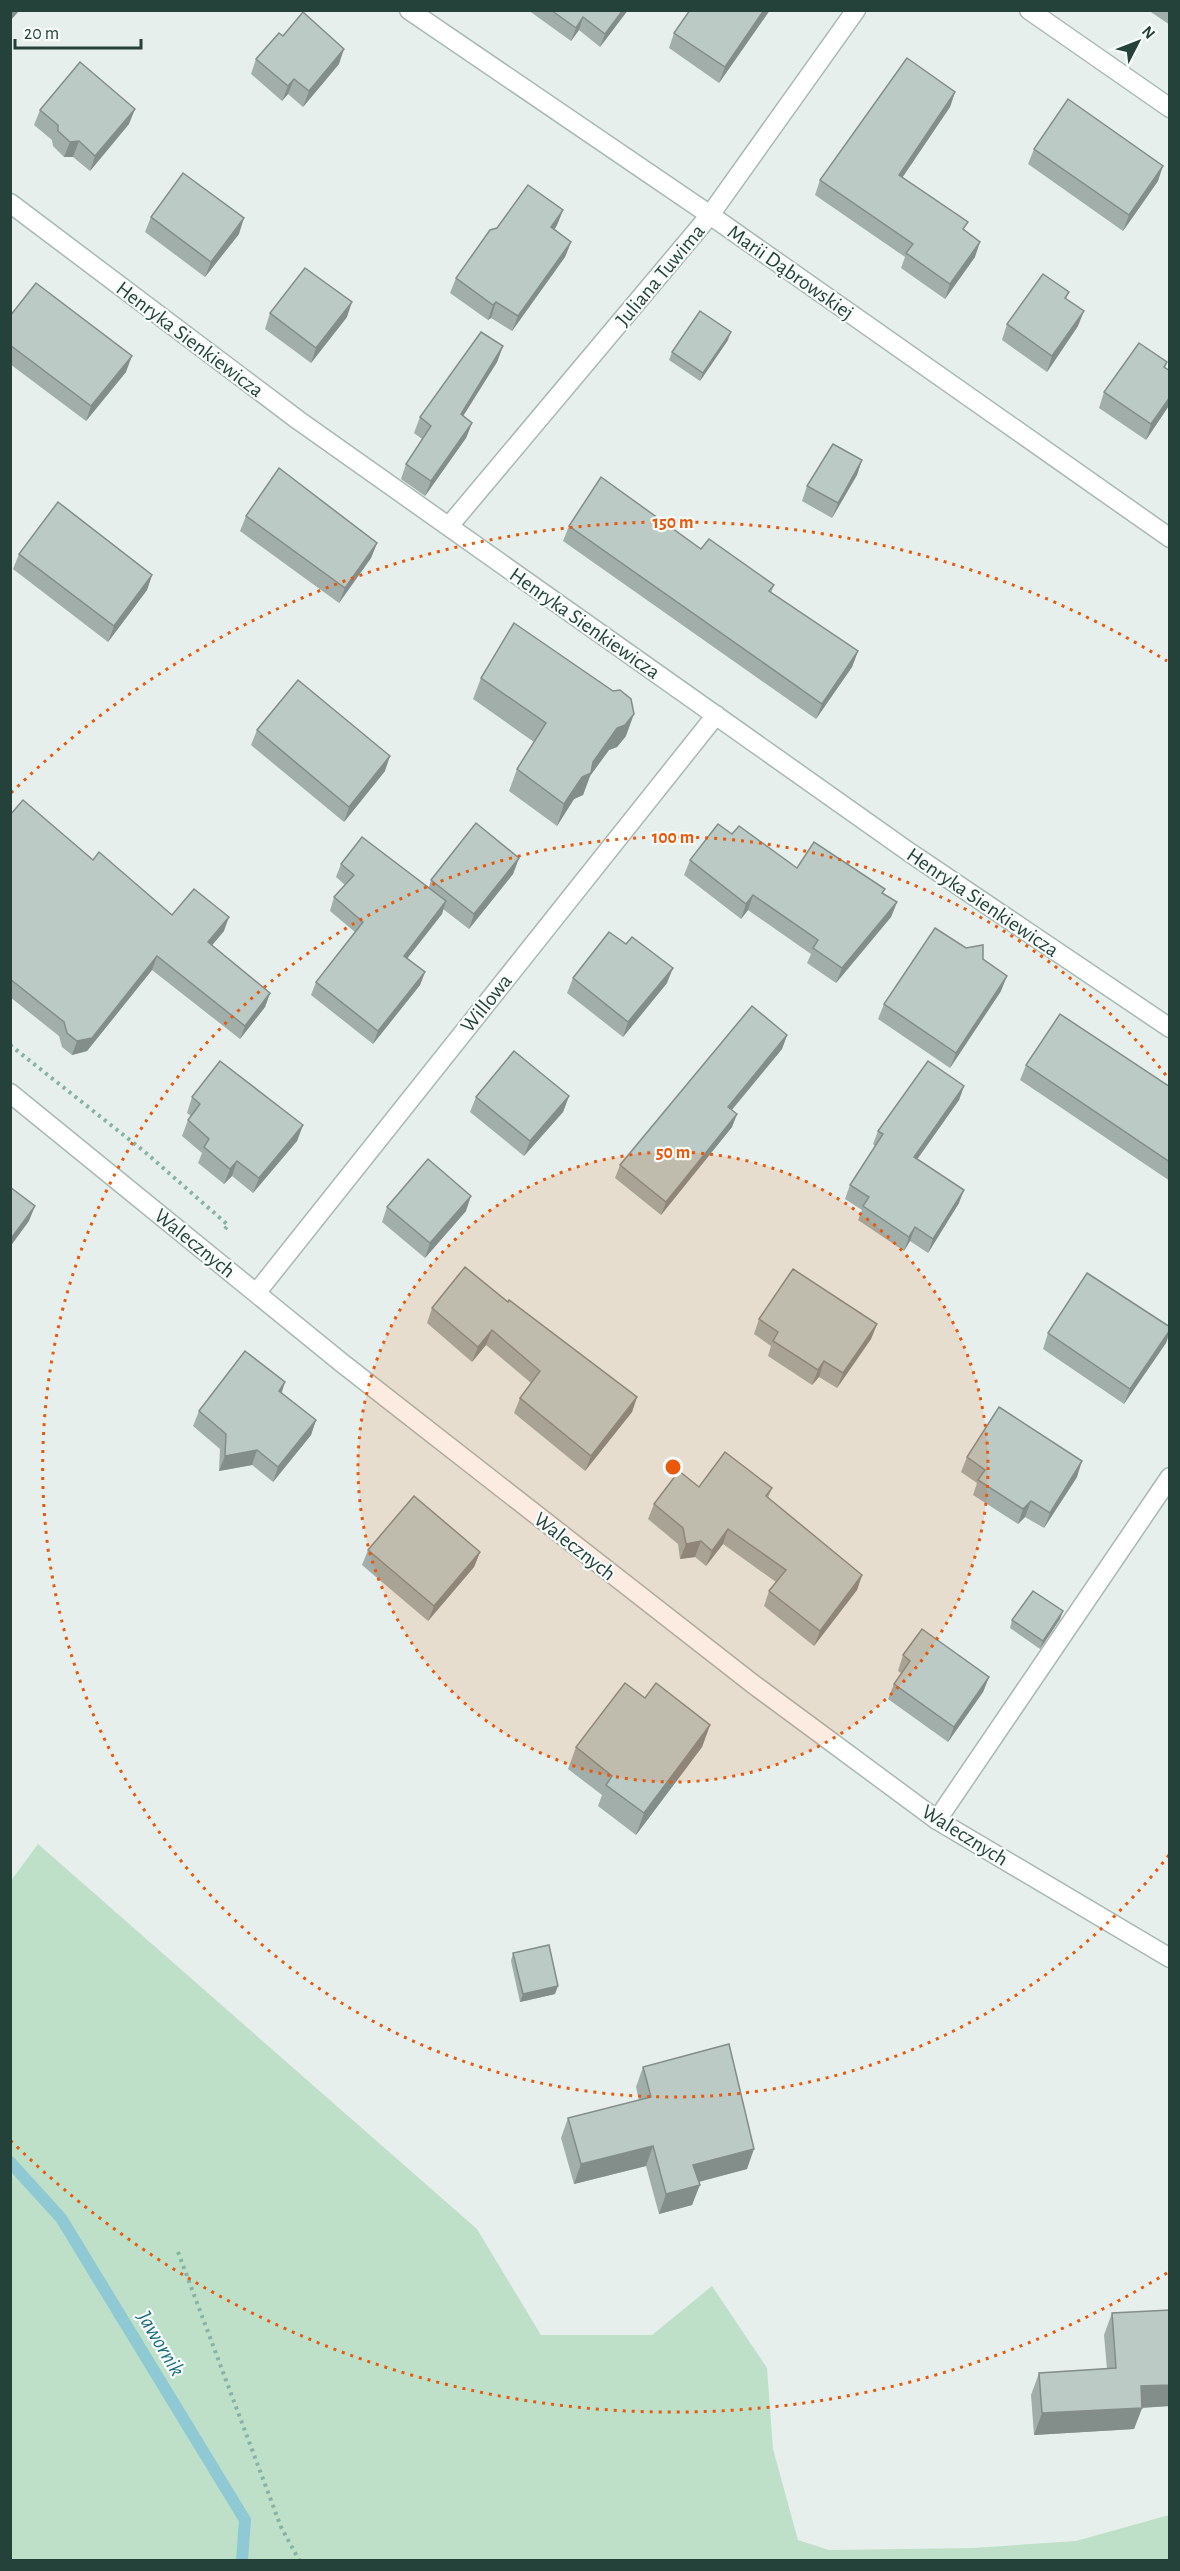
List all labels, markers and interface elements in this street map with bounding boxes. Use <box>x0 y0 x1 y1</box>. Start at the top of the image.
scale bar <box>15 12 141 50</box>
north arrow <box>1108 12 1168 72</box>
text: N <box>1139 23 1158 42</box>
text: 20 m <box>24 25 59 43</box>
street label: Juliana Tuwima <box>612 220 709 330</box>
street label: Marii Dąbrowskiej <box>724 221 858 324</box>
street label: Henryka Sienkiewicza <box>112 277 267 402</box>
text: 150 m <box>653 514 693 532</box>
street label: Henryka Sienkiewicza <box>506 564 664 683</box>
text: 100 m <box>652 829 694 847</box>
street label: Henryka Sienkiewicza <box>903 844 1063 961</box>
street label: Willowa <box>457 970 516 1036</box>
text: 50 m <box>656 1144 690 1162</box>
street label: Walecznych <box>150 1205 239 1282</box>
centre of rings <box>663 1457 683 1477</box>
street label: Walecznych <box>530 1508 619 1585</box>
street label: Walecznych <box>918 1801 1011 1870</box>
water label: Jawornik <box>133 2306 189 2380</box>

